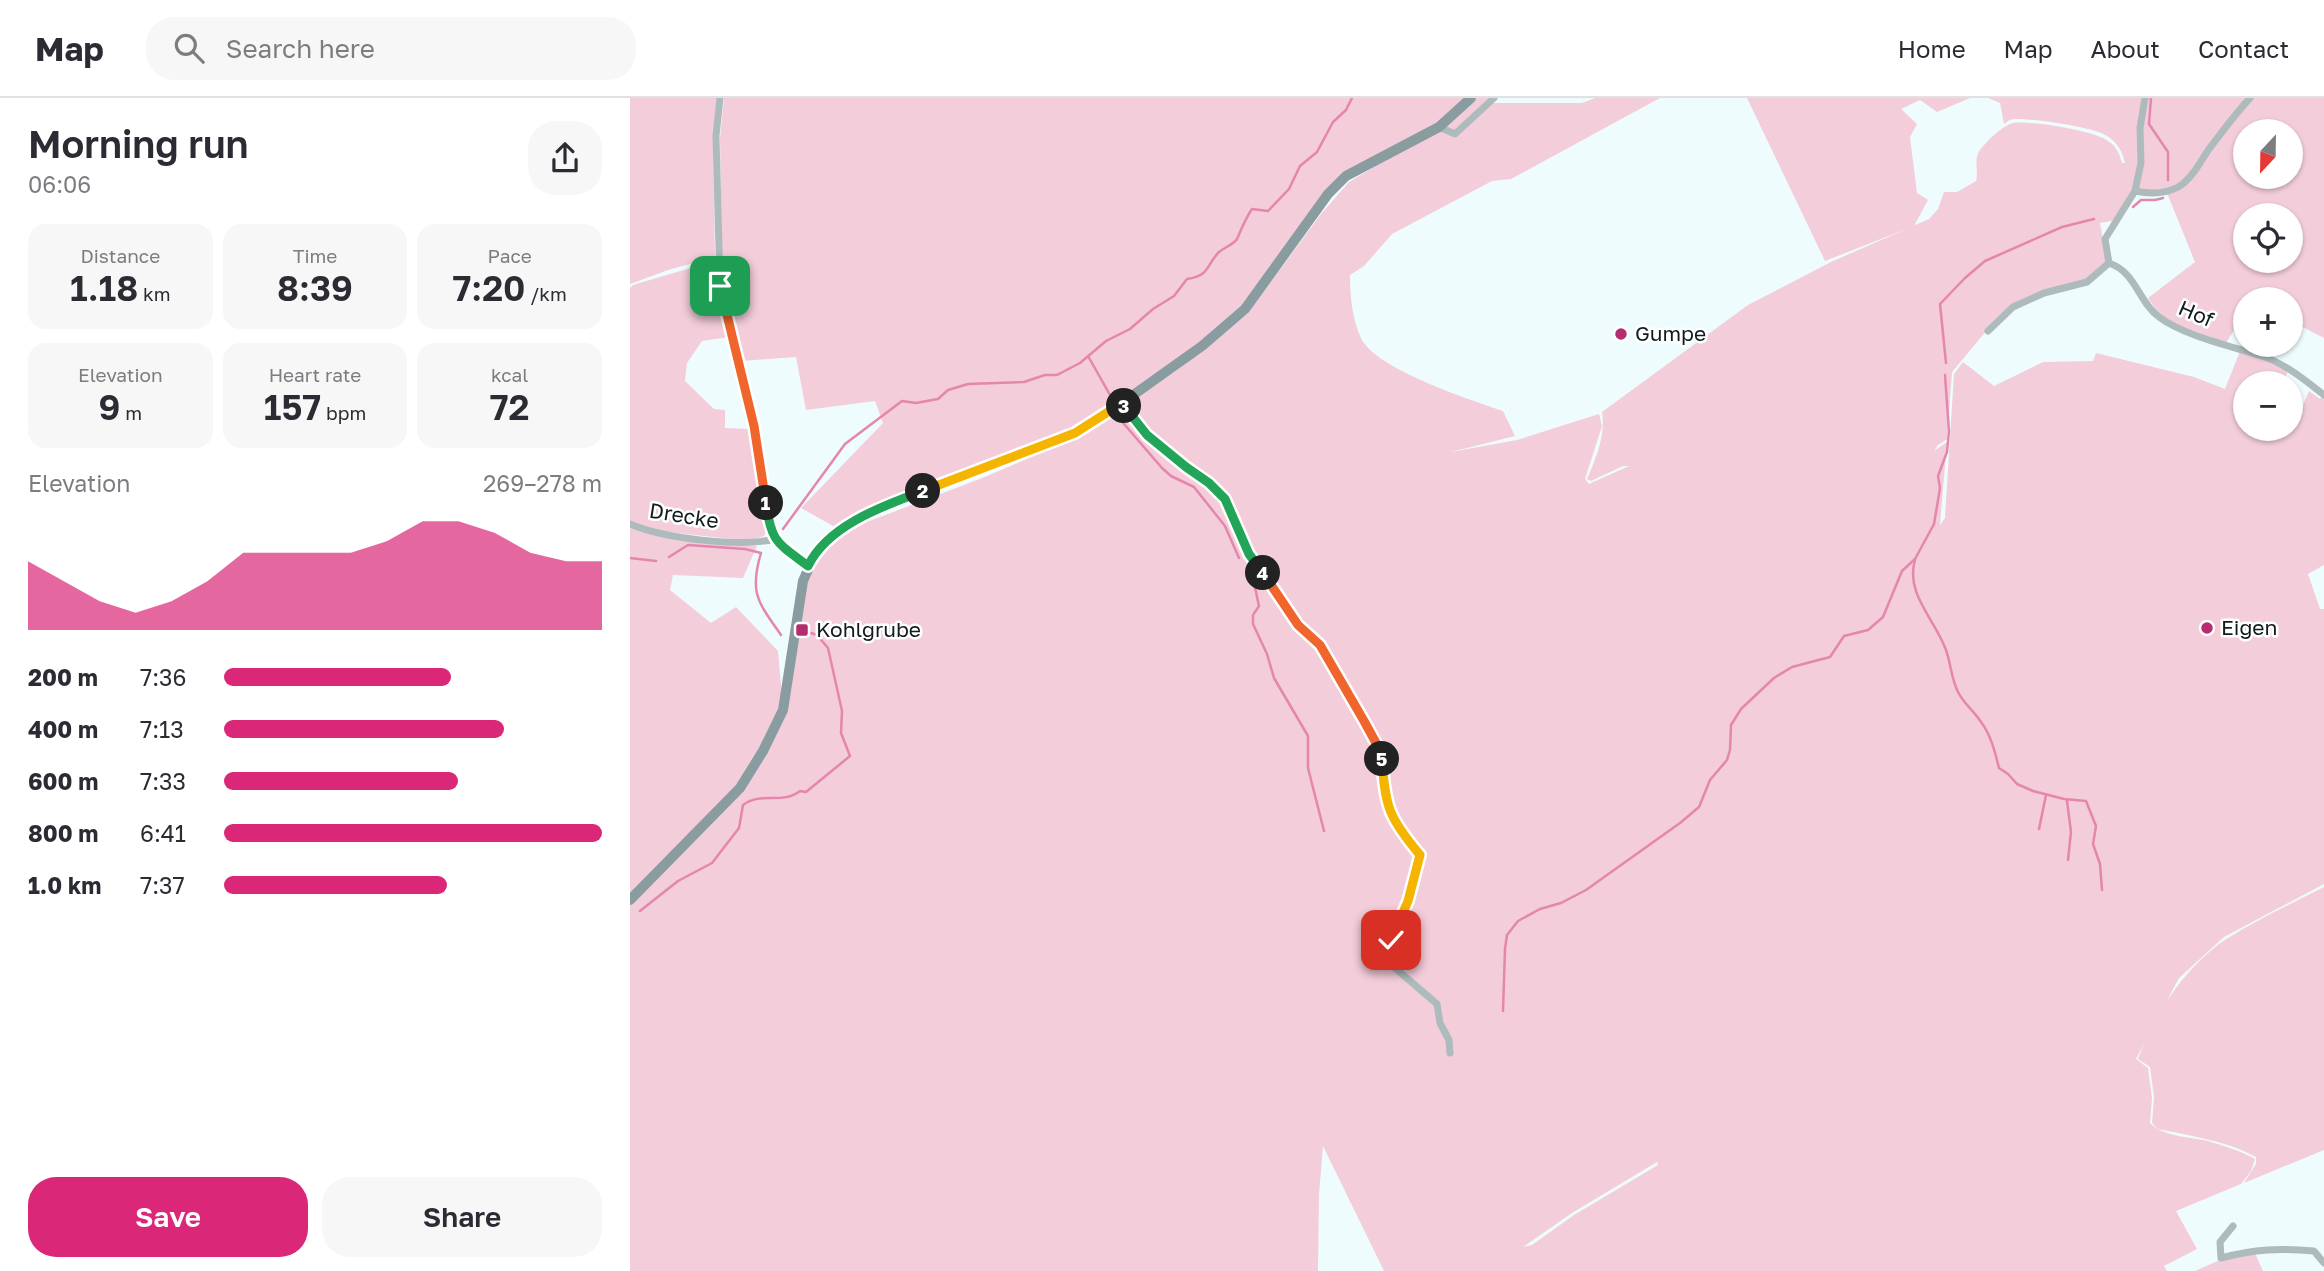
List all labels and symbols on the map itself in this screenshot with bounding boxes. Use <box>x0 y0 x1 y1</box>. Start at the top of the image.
north arrow <box>2233 119 2303 189</box>
pin <box>690 256 750 316</box>
street label: Hof <box>2175 294 2218 332</box>
place label: Gumpe <box>1635 320 1706 346</box>
marker: Gumpe <box>1613 326 1629 342</box>
pin: 3 <box>1106 388 1142 424</box>
pin: 2 <box>906 474 940 508</box>
pin: 1 <box>748 486 784 520</box>
street label: Drecke <box>648 497 721 533</box>
pin: 4 <box>1246 556 1280 590</box>
place label: Eigen <box>2221 614 2277 640</box>
place label: Kohlgrube <box>816 616 921 642</box>
marker: Eigen <box>2199 620 2215 636</box>
marker: Kohlgrube <box>794 622 810 638</box>
pin: 5 <box>1364 742 1400 776</box>
pin <box>1361 910 1421 970</box>

